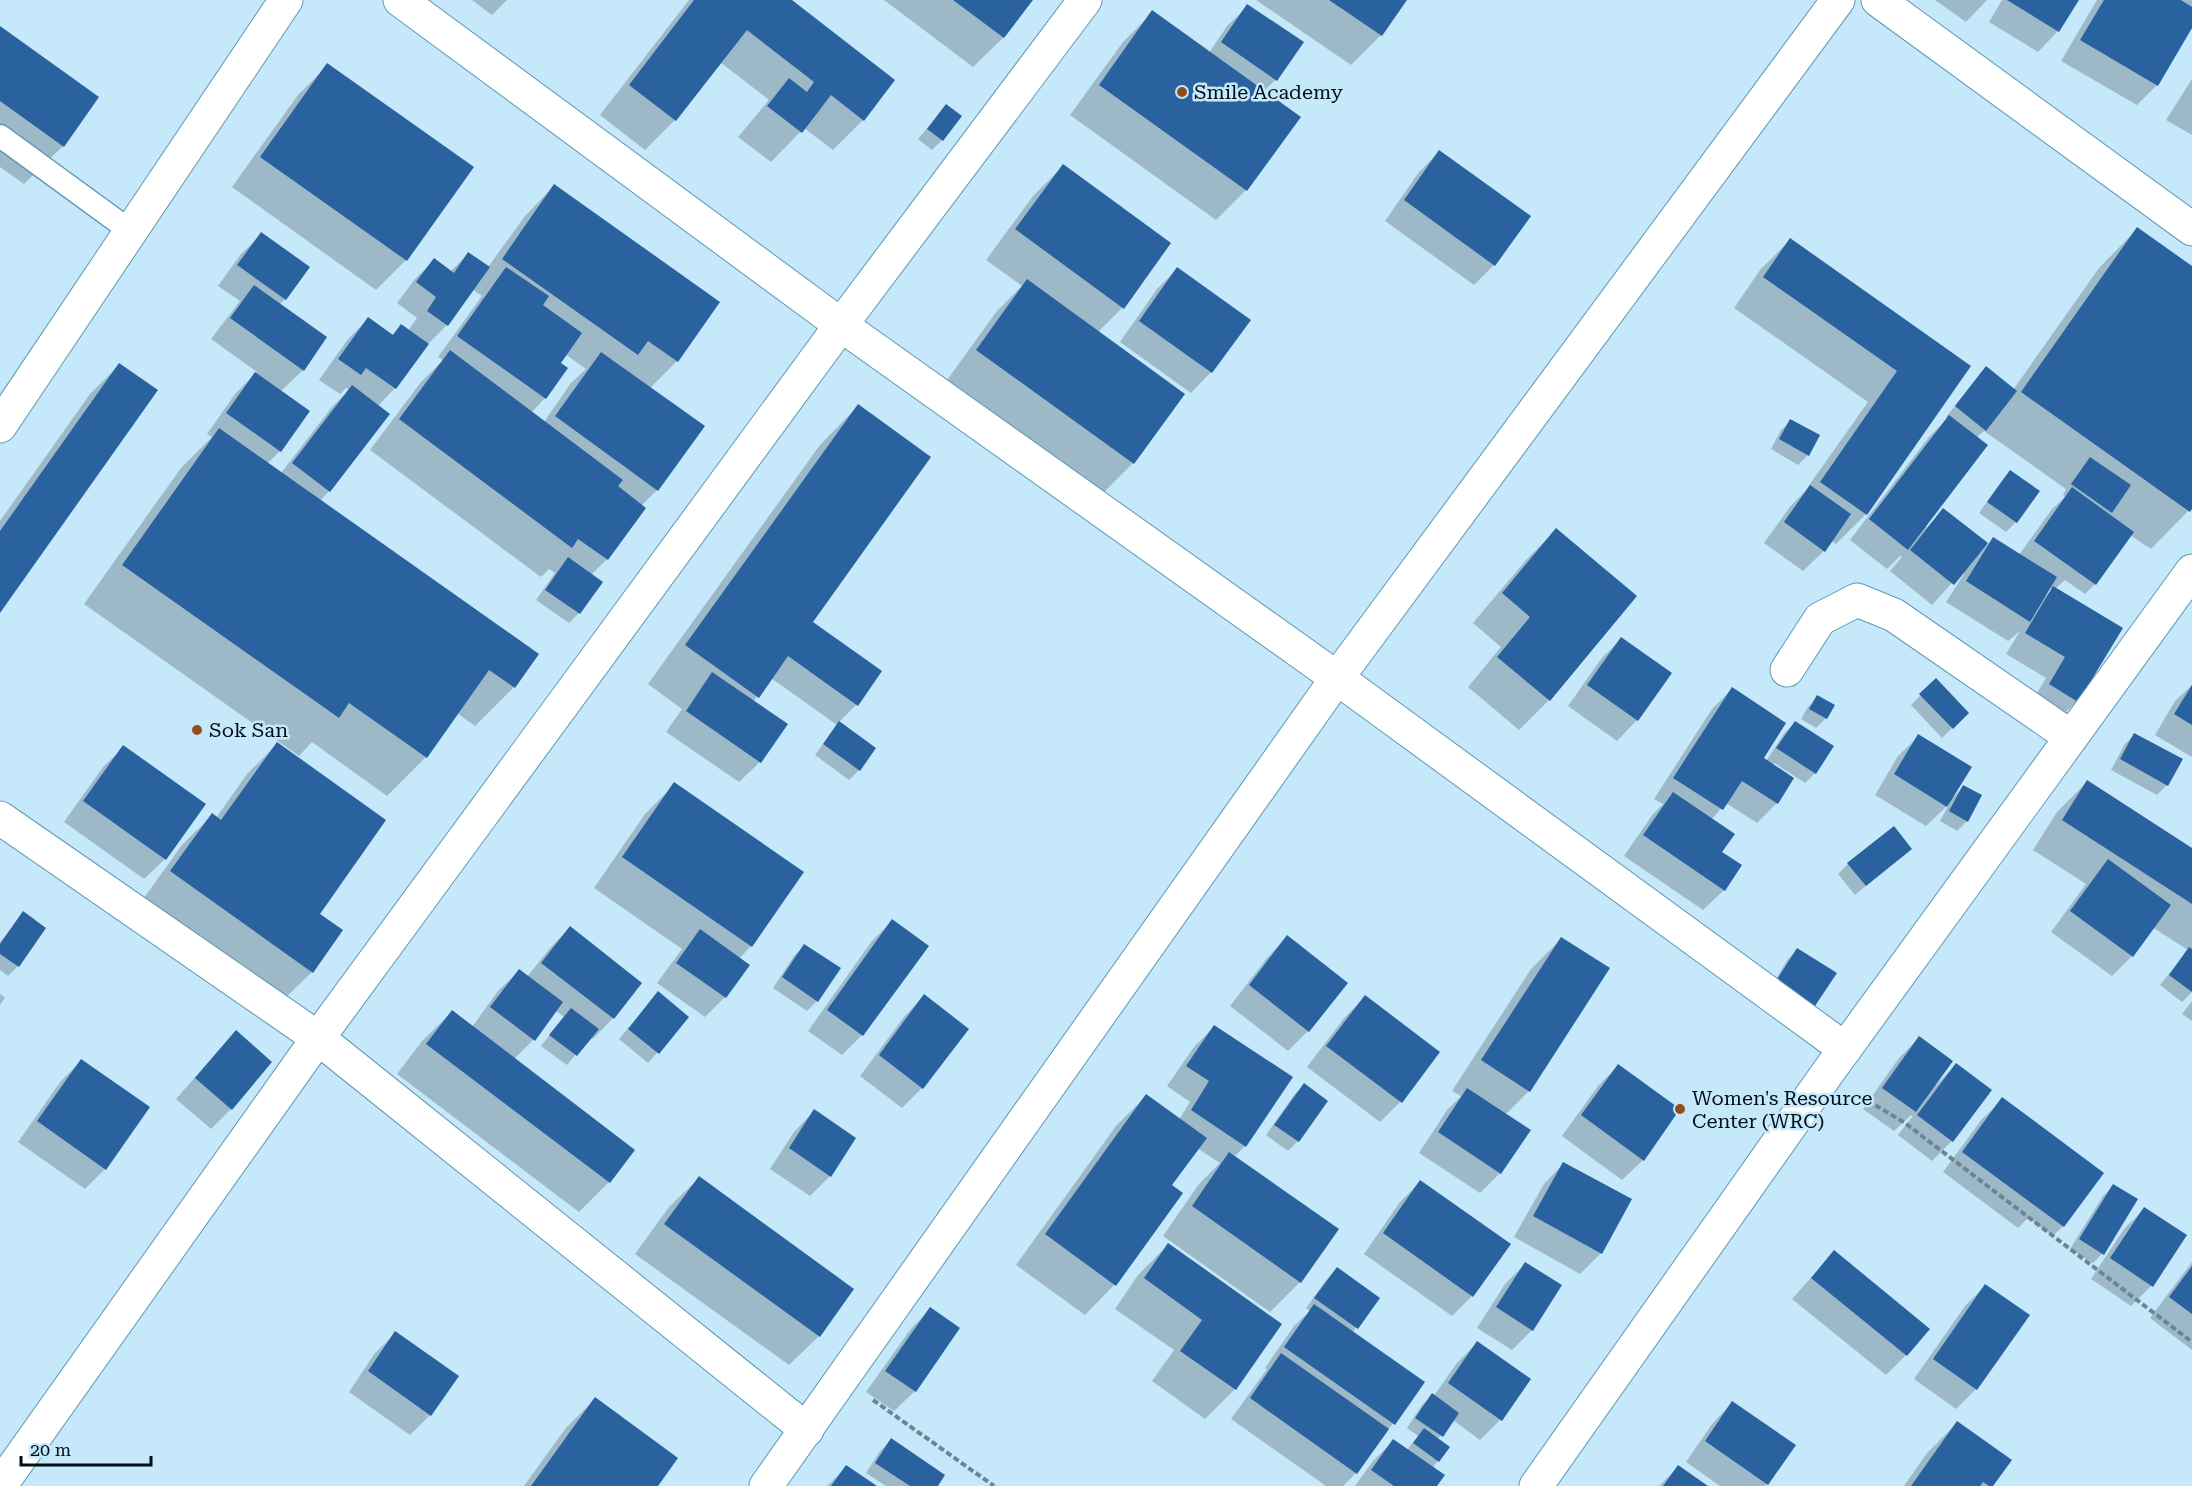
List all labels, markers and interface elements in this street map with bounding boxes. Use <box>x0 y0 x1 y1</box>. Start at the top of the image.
place label: Smile Academy <box>1194 80 1343 104</box>
marker: Smile Academy <box>1175 85 1189 99</box>
place label: Sok San <box>209 718 288 742</box>
marker: Sok San <box>190 723 204 737</box>
place label: Women's Resource Center (WRC) <box>1692 1086 1872 1133</box>
marker: Women's Resource Center (WRC) <box>1673 1102 1687 1116</box>
scale bar <box>21 1429 152 1467</box>
text: 20 m <box>30 1439 71 1460</box>

